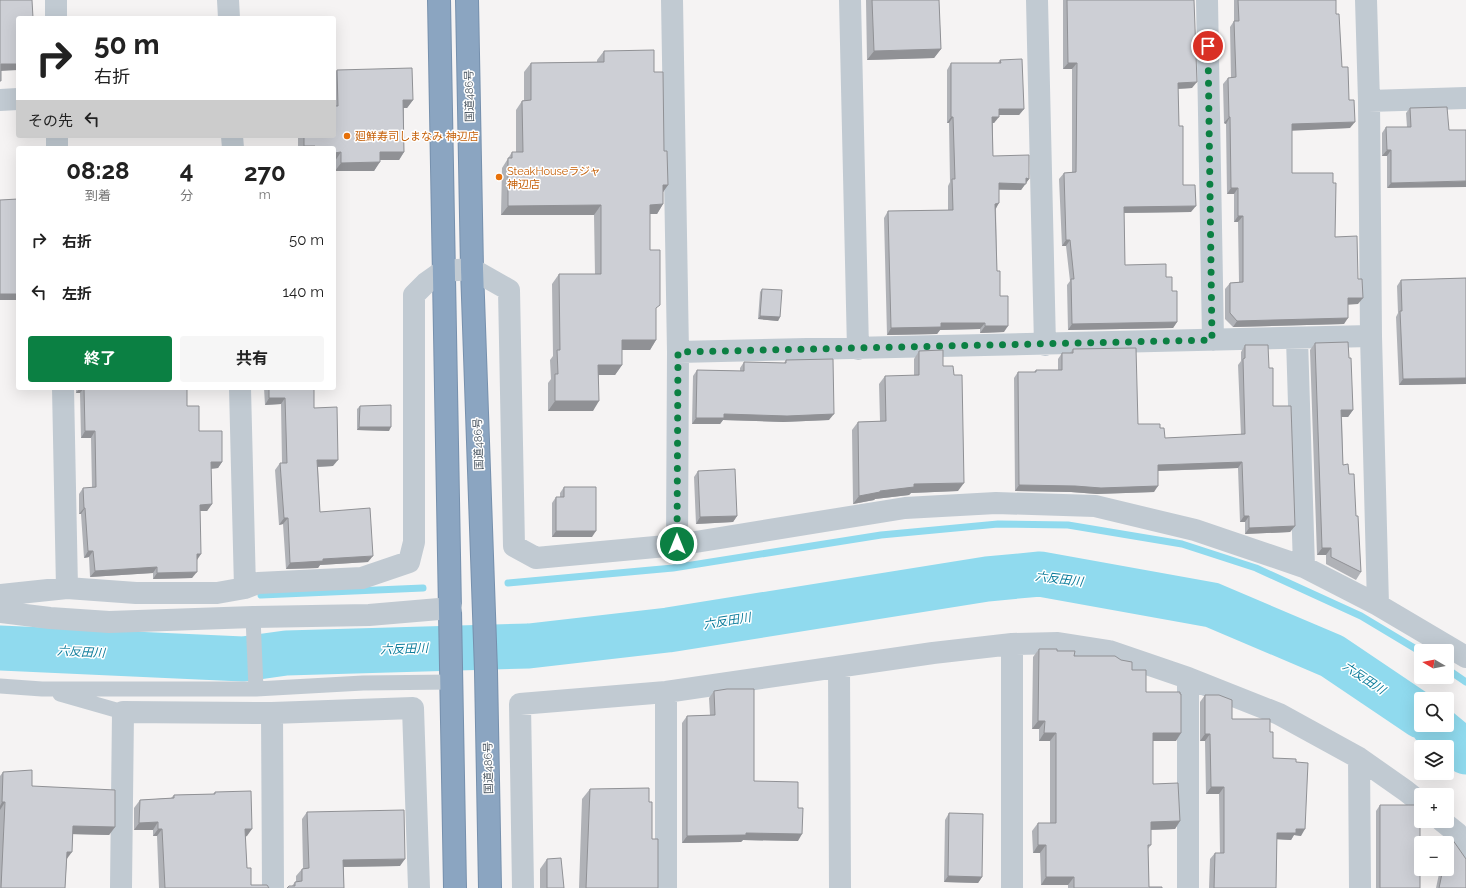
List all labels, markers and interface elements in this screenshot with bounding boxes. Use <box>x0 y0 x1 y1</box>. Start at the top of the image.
text: 50 m <box>94 28 160 61</box>
pin <box>1191 29 1225 63</box>
icon: right <box>28 32 80 84</box>
icon: arrive <box>1197 35 1219 57</box>
text: 右折 <box>94 66 130 87</box>
street label: 国道486号 <box>463 70 476 122</box>
icon: left <box>81 108 103 130</box>
text: その先 <box>28 112 73 130</box>
place label: 廻鮮寿司しまなみ 神辺店 <box>355 130 479 143</box>
marker: 廻鮮寿司しまなみ 神辺店 <box>342 131 352 141</box>
text: 08:28 <box>66 156 130 185</box>
text: 4 <box>180 156 194 185</box>
text: 270 <box>244 158 286 187</box>
place label: SteakHouseラジャ 神辺店 <box>507 165 601 191</box>
marker: SteakHouseラジャ 神辺店 <box>494 172 504 182</box>
text: m <box>259 187 271 202</box>
text: 到着 <box>85 188 111 203</box>
text: 分 <box>180 188 193 203</box>
icon: right <box>28 229 50 251</box>
text: 50 m <box>289 231 324 249</box>
text: 右折 <box>62 233 92 251</box>
icon: left <box>28 281 50 303</box>
text: 140 m <box>283 283 324 301</box>
text: 左折 <box>62 285 92 303</box>
button: 終了 <box>28 336 172 382</box>
button: 共有 <box>180 336 324 382</box>
street label: 国道486号 <box>471 418 486 470</box>
position arrow <box>656 523 698 565</box>
water label: 六反田川 <box>1034 569 1086 589</box>
water label: 六反田川 <box>702 610 754 632</box>
water label: 六反田川 <box>380 641 430 657</box>
water label: 六反田川 <box>57 644 107 660</box>
north arrow <box>1414 644 1454 684</box>
map controls <box>1414 644 1454 876</box>
water label: 六反田川 <box>1340 659 1389 698</box>
button: search <box>1414 692 1454 732</box>
button: layers <box>1414 740 1454 780</box>
street label: 国道486号 <box>482 742 495 794</box>
button: + <box>1414 788 1454 828</box>
button: − <box>1414 836 1454 876</box>

